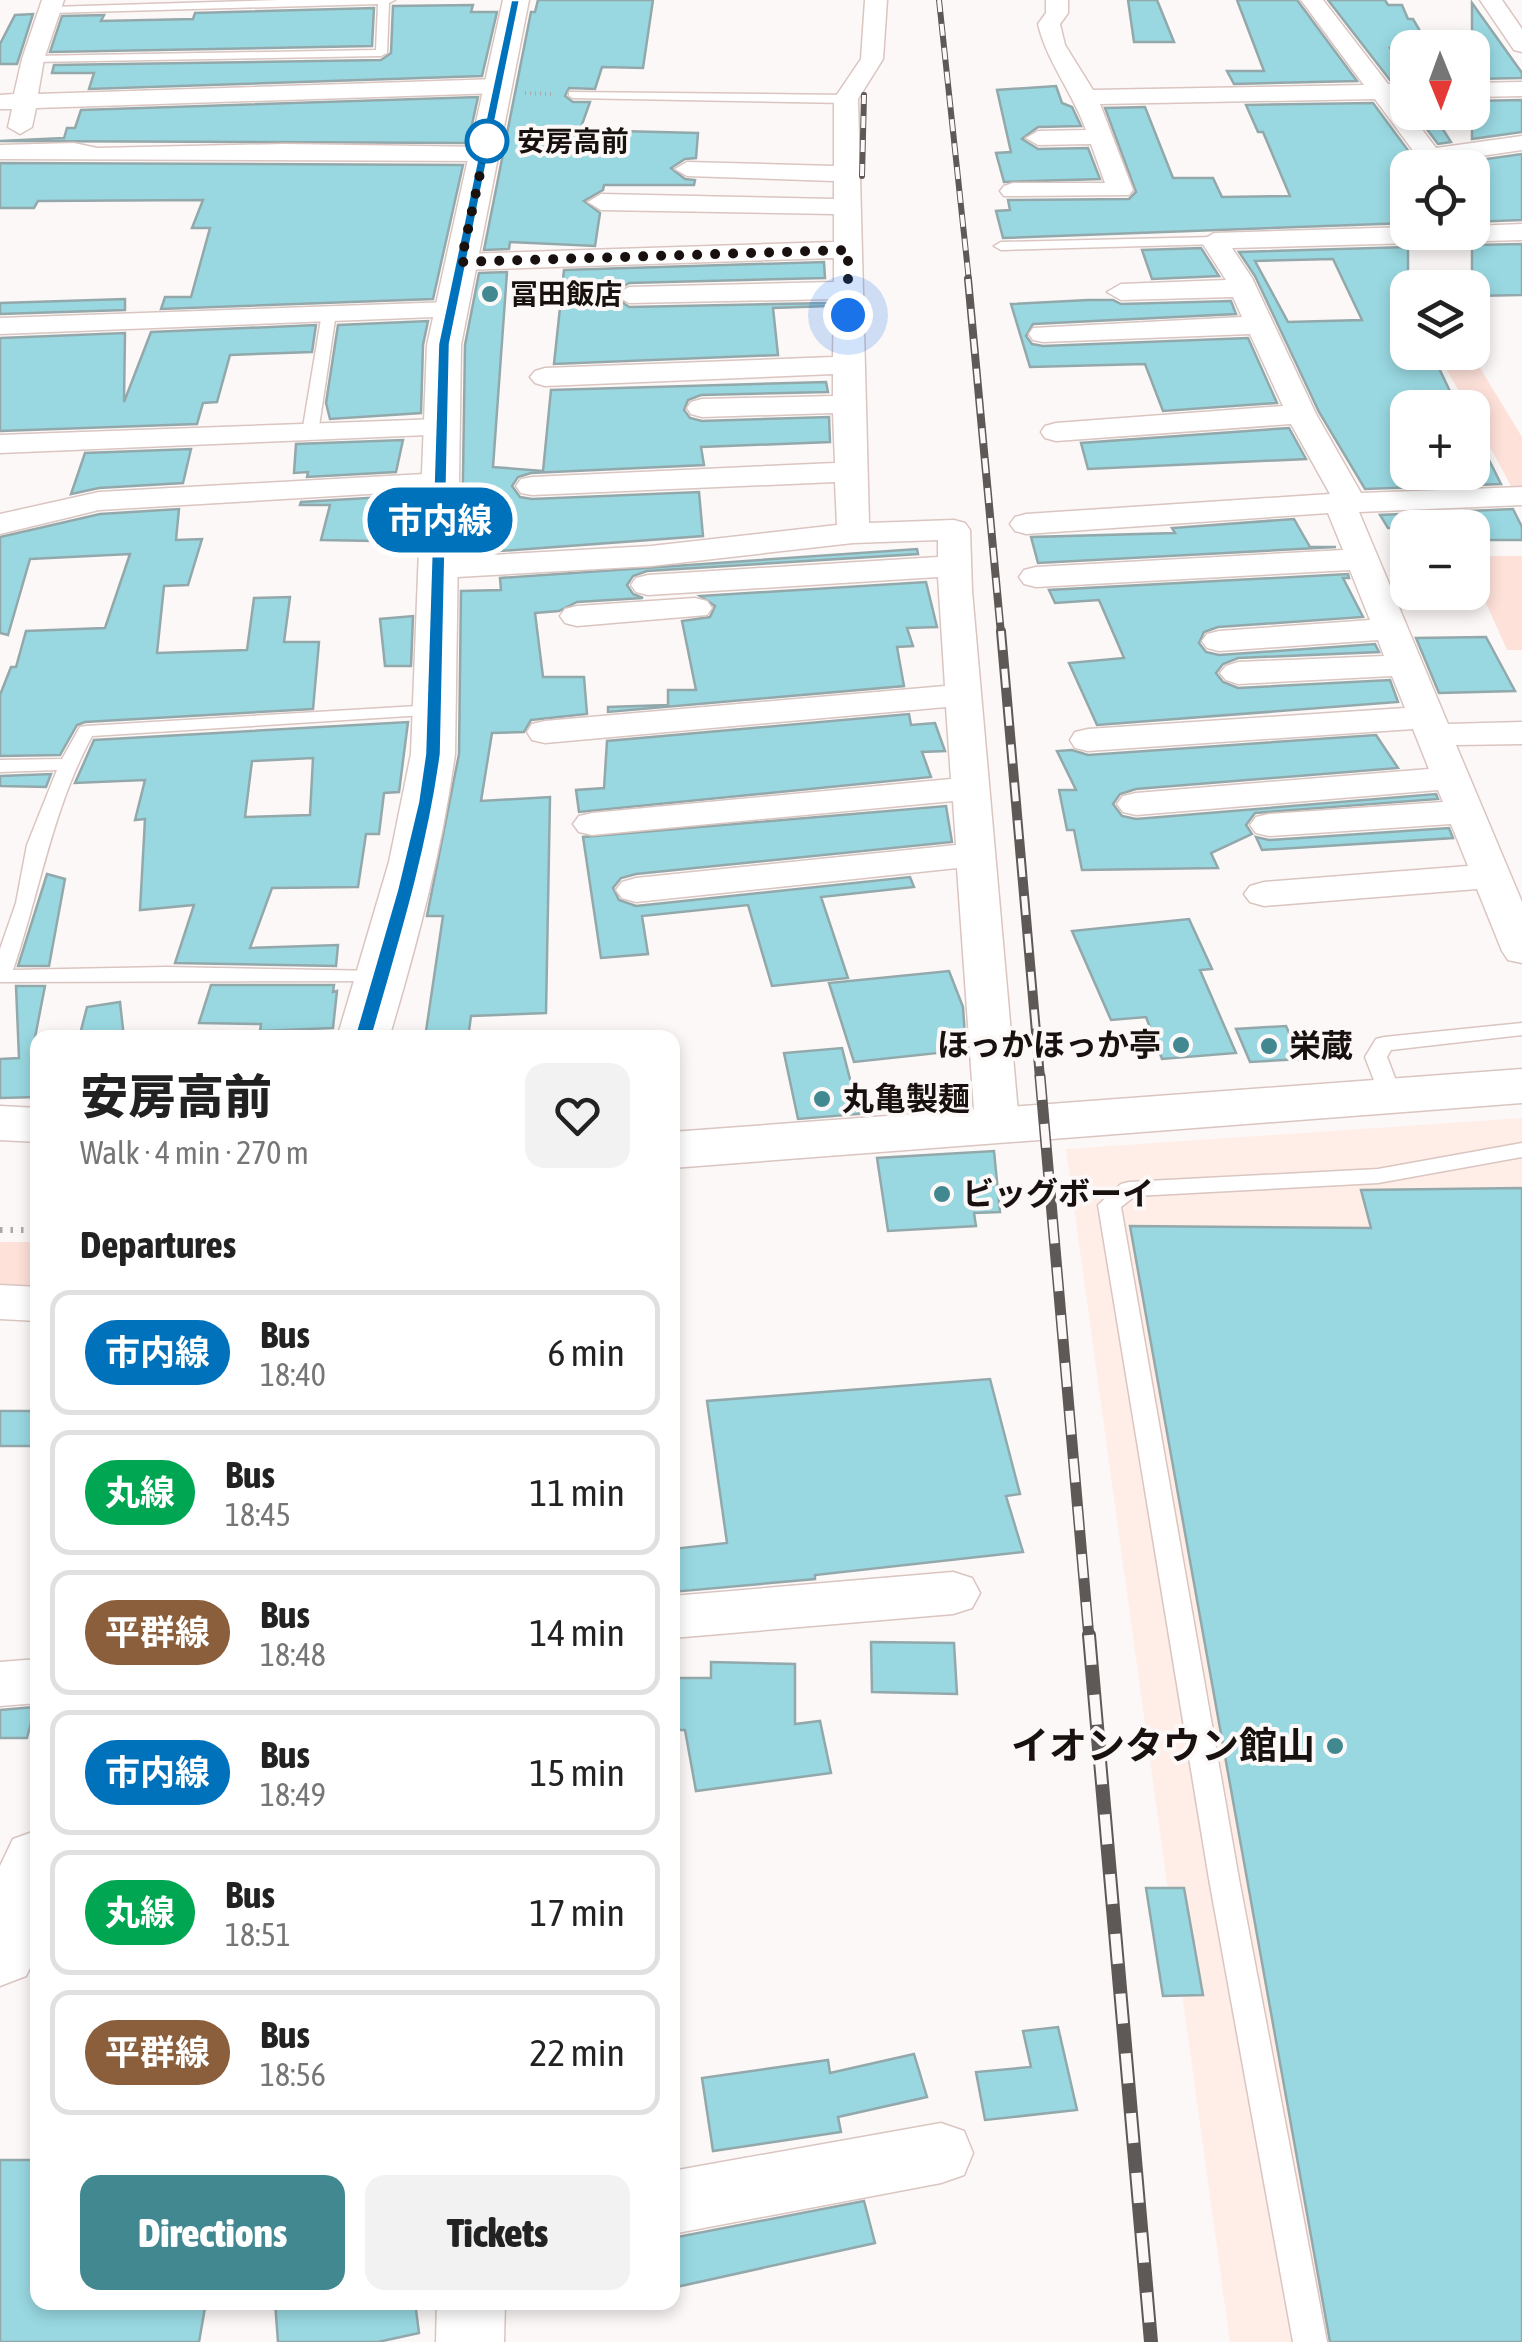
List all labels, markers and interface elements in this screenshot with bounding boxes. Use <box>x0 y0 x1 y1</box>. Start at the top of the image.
north arrow <box>1390 30 1490 130</box>
map controls <box>1390 30 1490 610</box>
marker: 安房高前 <box>466 120 508 162</box>
place label: 安房高前 <box>517 125 629 157</box>
button: locate <box>1390 150 1490 250</box>
button: layers <box>1390 270 1490 370</box>
place label: 冨田飯店 <box>510 278 622 310</box>
marker: 冨田飯店 <box>479 283 501 305</box>
your location <box>823 290 873 340</box>
button: + <box>1390 390 1490 490</box>
line badge: 市内線 <box>382 488 498 552</box>
text: 市内線 <box>387 500 493 540</box>
button: − <box>1390 510 1490 610</box>
place label: ほっかほっか亭 <box>937 1026 1161 1063</box>
place label: 栄蔵 <box>1289 1027 1353 1064</box>
marker: ほっかほっか亭 <box>1170 1034 1192 1056</box>
marker: 栄蔵 <box>1258 1035 1280 1057</box>
button: heart <box>525 1063 630 1168</box>
text: 安房高前 <box>80 1069 272 1124</box>
place label: 丸亀製麺 <box>842 1080 970 1117</box>
marker: 丸亀製麺 <box>811 1088 833 1110</box>
text: Walk · 4 min · 270 m <box>80 1134 309 1171</box>
place label: ビッグボーイ <box>962 1175 1154 1212</box>
marker: ビッグボーイ <box>931 1183 953 1205</box>
text: Departures <box>80 1223 236 1266</box>
text: Bus <box>260 1313 310 1356</box>
text: 6 min <box>547 1331 625 1374</box>
text: 市内線 <box>105 1332 210 1372</box>
text: 18:40 <box>260 1356 326 1393</box>
text: Bus <box>225 1453 275 1496</box>
text: 11 min <box>530 1471 625 1514</box>
text: 丸線 <box>105 1472 175 1512</box>
text: 18:45 <box>225 1496 291 1533</box>
text: Bus <box>260 1593 310 1636</box>
text: 14 min <box>530 1611 625 1654</box>
text: 平群線 <box>105 1612 210 1652</box>
text: 18:48 <box>260 1636 326 1673</box>
place label: イオンタウン館山 <box>1011 1724 1315 1767</box>
text: Bus <box>260 1733 310 1776</box>
marker: イオンタウン館山 <box>1324 1735 1346 1757</box>
text: 15 min <box>530 1751 625 1794</box>
text: 市内線 <box>105 1752 210 1792</box>
text: 18:49 <box>260 1776 326 1813</box>
text: Bus <box>225 1873 275 1916</box>
text: 17 min <box>530 1891 625 1934</box>
text: 丸線 <box>105 1892 175 1932</box>
text: 18:51 <box>225 1916 291 1953</box>
text: Bus <box>260 2013 310 2056</box>
text: 22 min <box>530 2031 625 2074</box>
text: 平群線 <box>105 2032 210 2072</box>
text: 18:56 <box>260 2056 326 2093</box>
button: Directions <box>80 2175 345 2290</box>
button: Tickets <box>365 2175 630 2290</box>

